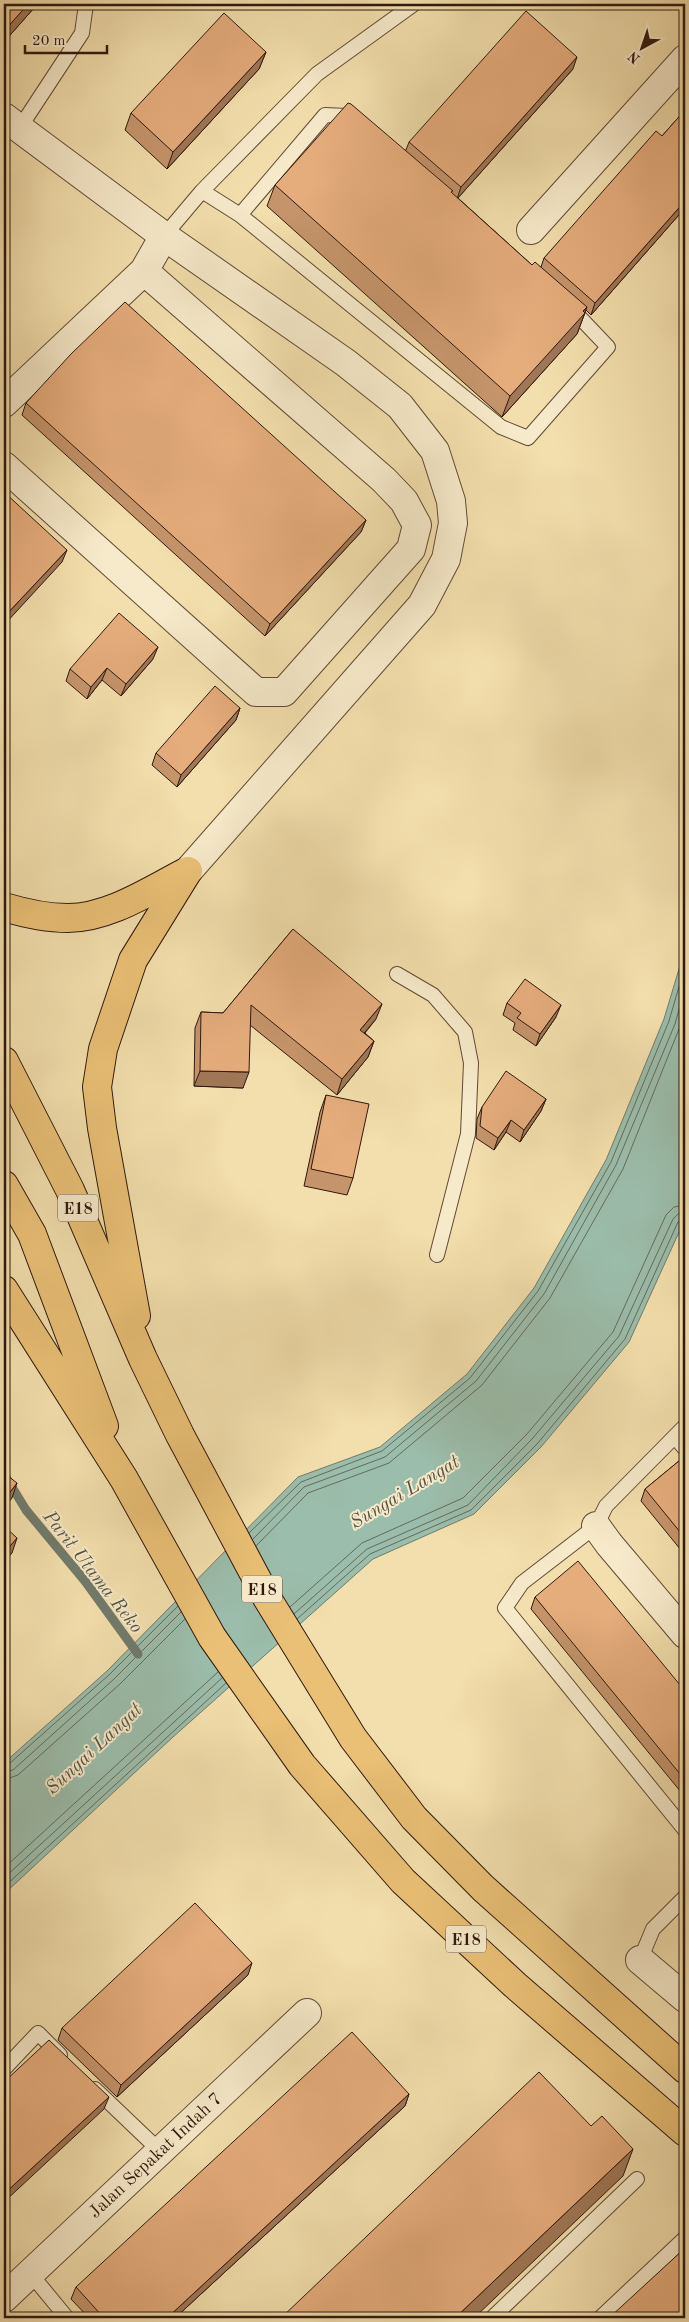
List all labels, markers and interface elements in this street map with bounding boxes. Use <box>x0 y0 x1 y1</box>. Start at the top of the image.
scale bar <box>25 22 108 54</box>
north arrow <box>616 22 666 72</box>
text: 20 m <box>32 34 66 49</box>
text: N <box>625 48 643 66</box>
road number: E18 <box>58 1194 98 1222</box>
water label: Sungai Langat <box>347 1453 464 1533</box>
water label: Parit Utama Reko <box>38 1507 146 1637</box>
road number: E18 <box>242 1576 282 1602</box>
water label: Sungai Langat <box>43 1700 147 1799</box>
road number: E18 <box>446 1926 486 1952</box>
street label: Jalan Sepakat Indah 7 <box>86 2090 226 2222</box>

